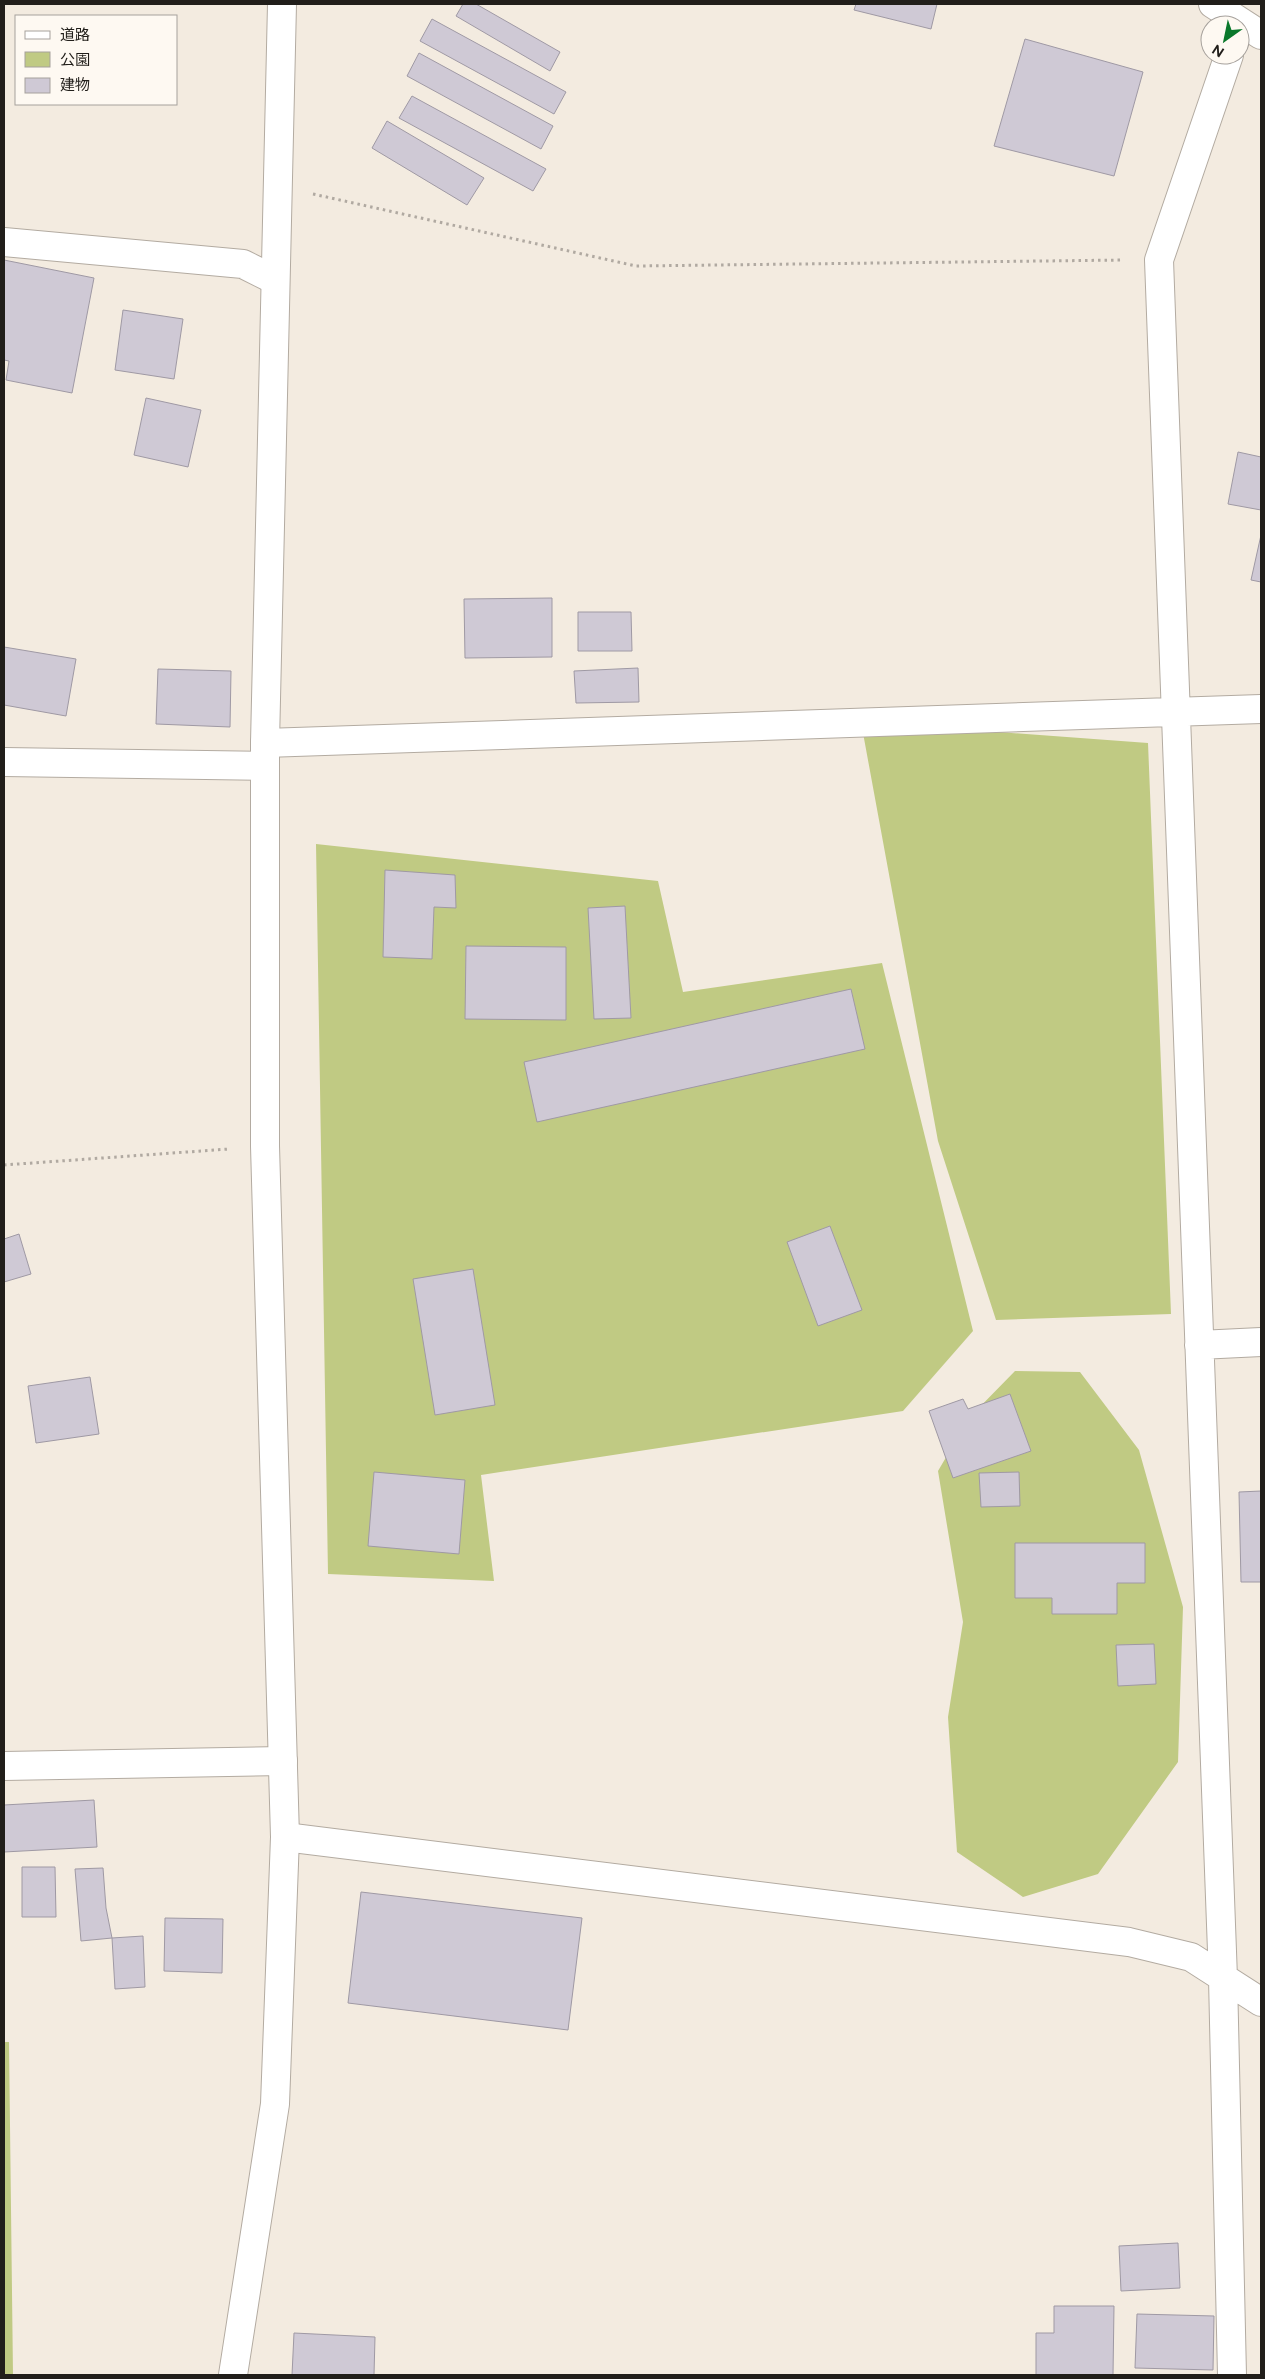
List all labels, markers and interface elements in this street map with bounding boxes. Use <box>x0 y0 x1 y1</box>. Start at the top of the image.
legend <box>15 15 178 105</box>
north arrow <box>1200 15 1250 65</box>
text: 道路 <box>60 26 90 44</box>
text: N <box>1209 40 1227 61</box>
text: 公園 <box>60 51 90 69</box>
text: 建物 <box>60 76 90 94</box>

